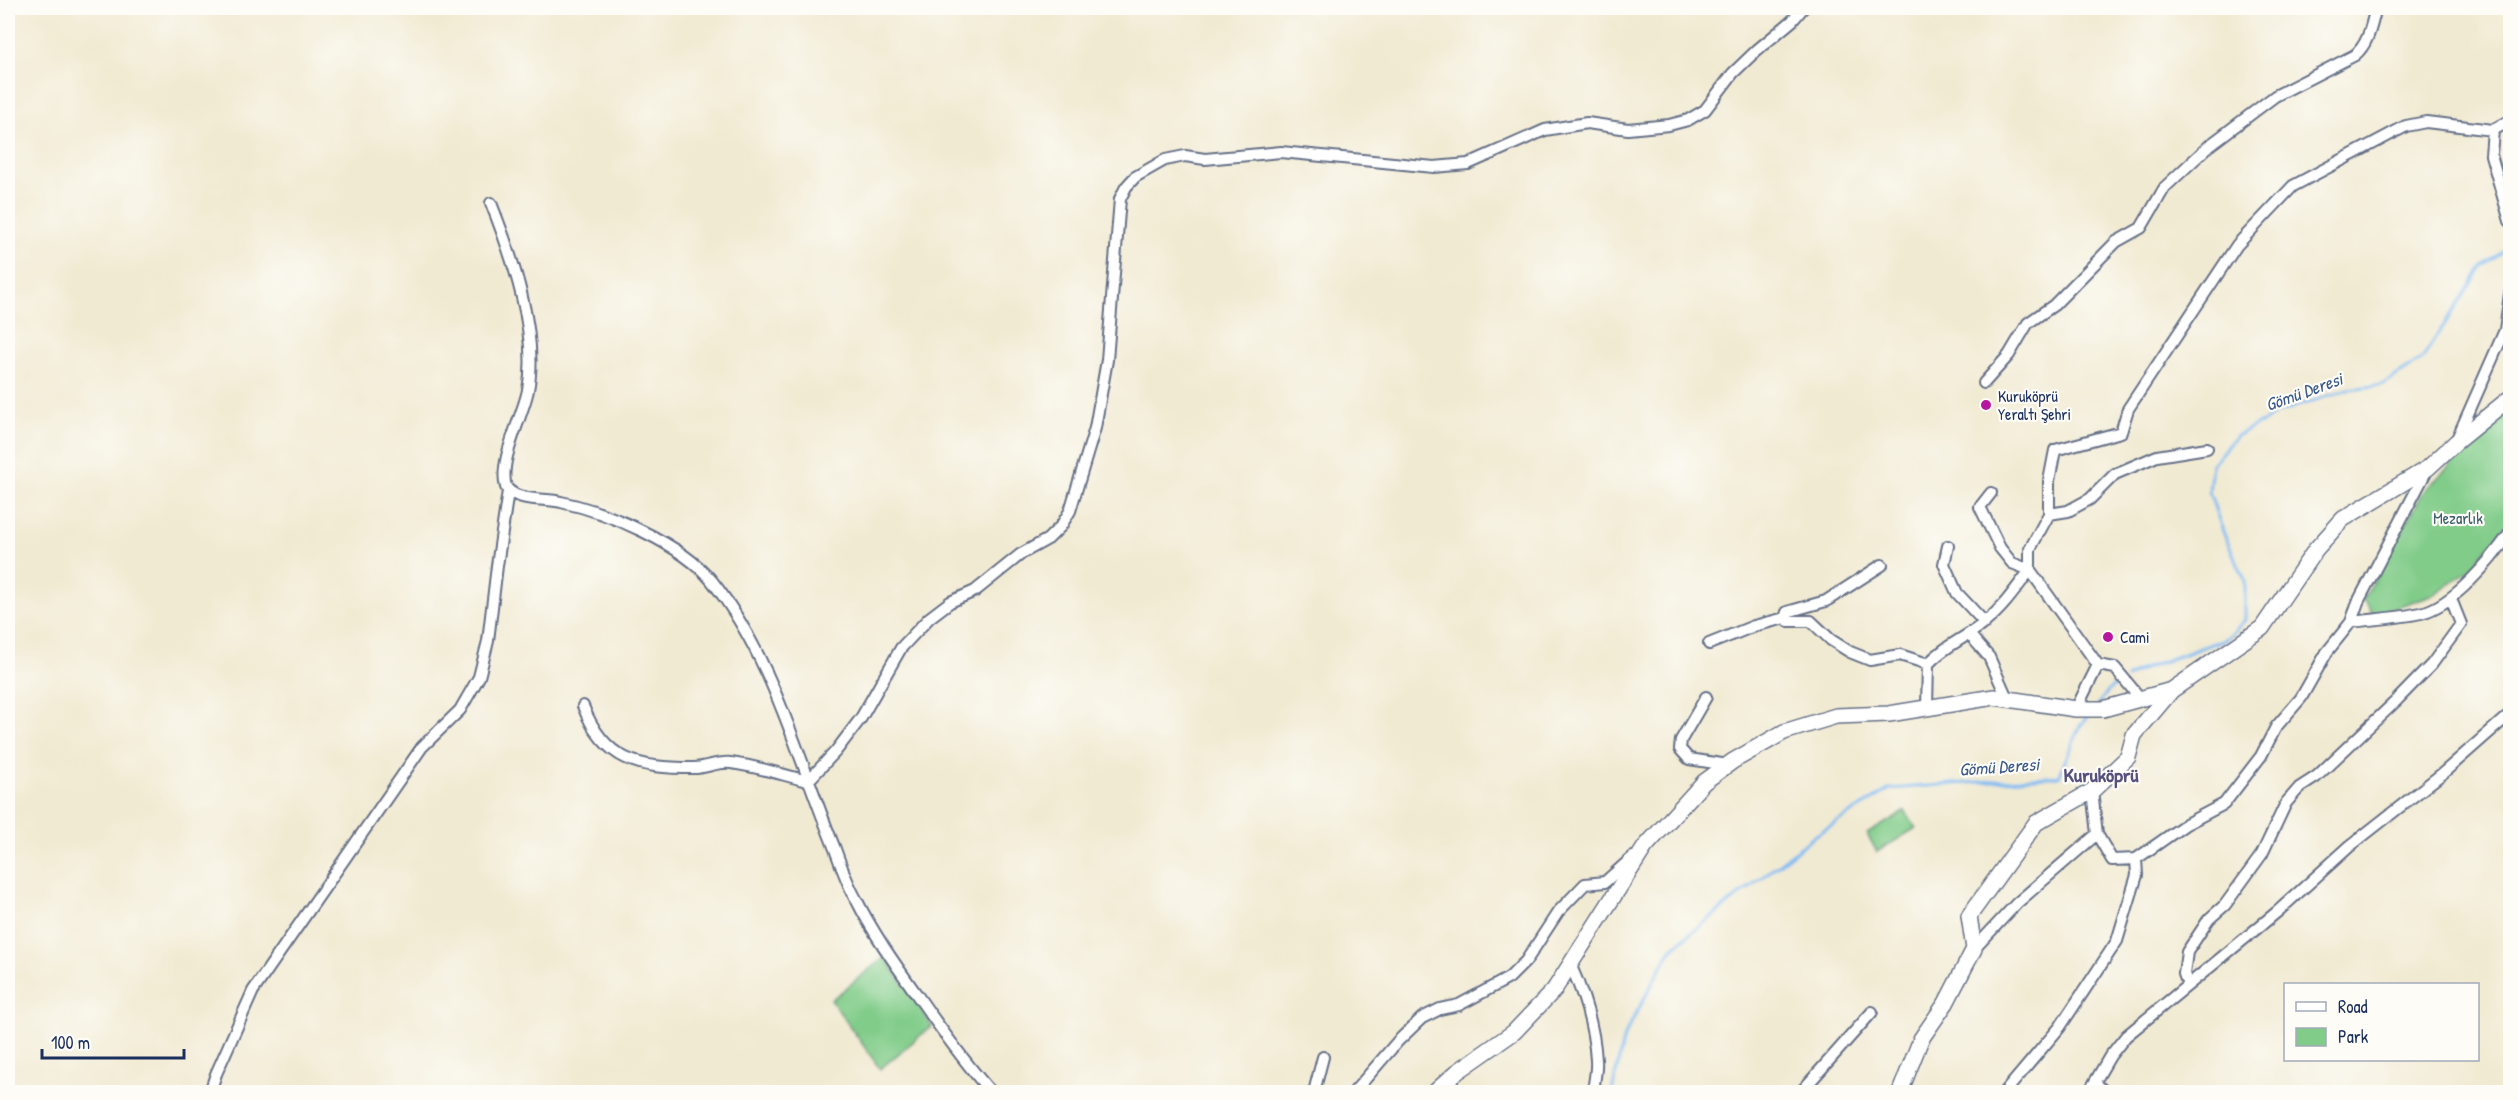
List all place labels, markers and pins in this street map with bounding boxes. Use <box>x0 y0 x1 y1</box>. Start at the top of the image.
place label: Kuruköprü Yeraltı Şehri <box>1998 385 2071 425</box>
marker: Kuruköprü Yeraltı Şehri <box>1979 398 1993 412</box>
place label: Cami <box>2120 626 2150 648</box>
marker: Cami <box>2101 630 2115 644</box>

